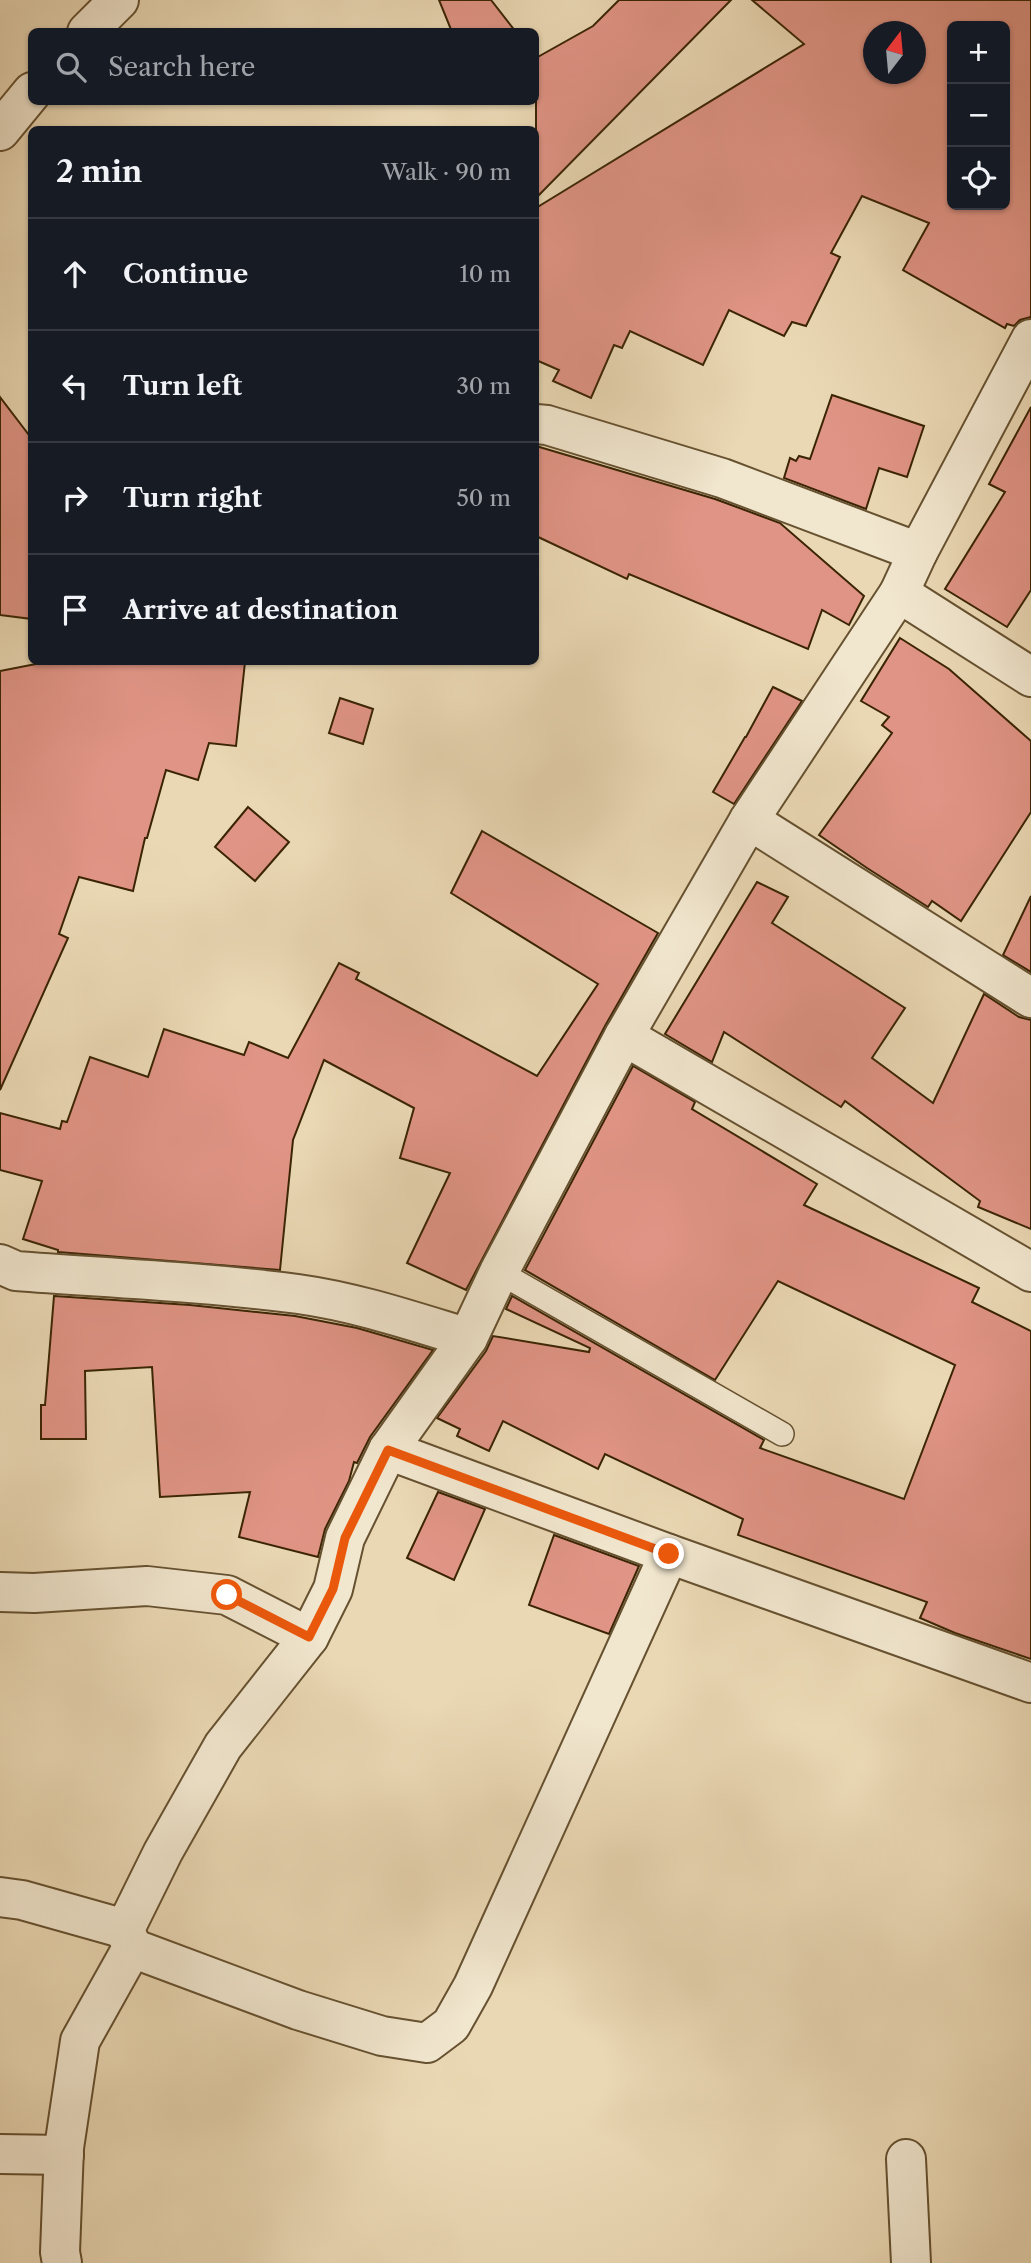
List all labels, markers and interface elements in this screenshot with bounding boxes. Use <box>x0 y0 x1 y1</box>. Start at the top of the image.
north arrow <box>863 21 926 84</box>
map controls <box>947 21 1010 210</box>
button: + <box>947 21 1010 84</box>
search box <box>28 28 539 105</box>
icon: search <box>52 48 90 86</box>
text: Search here <box>108 51 255 83</box>
button: − <box>947 84 1010 147</box>
button: locate <box>947 147 1010 210</box>
text: 2 min <box>56 153 142 190</box>
text: Walk · 90 m <box>382 158 511 186</box>
icon: ahead <box>56 255 94 293</box>
text: Continue <box>123 258 248 290</box>
text: 10 m <box>459 260 511 288</box>
icon: left <box>56 367 94 405</box>
text: Turn left <box>123 370 242 402</box>
text: 30 m <box>456 372 511 400</box>
icon: right <box>56 479 94 517</box>
text: Turn right <box>123 482 262 514</box>
text: 50 m <box>456 484 511 512</box>
icon: arrive <box>56 591 94 629</box>
text: Arrive at destination <box>123 594 398 626</box>
route end <box>653 1538 684 1569</box>
route start <box>211 1579 242 1610</box>

